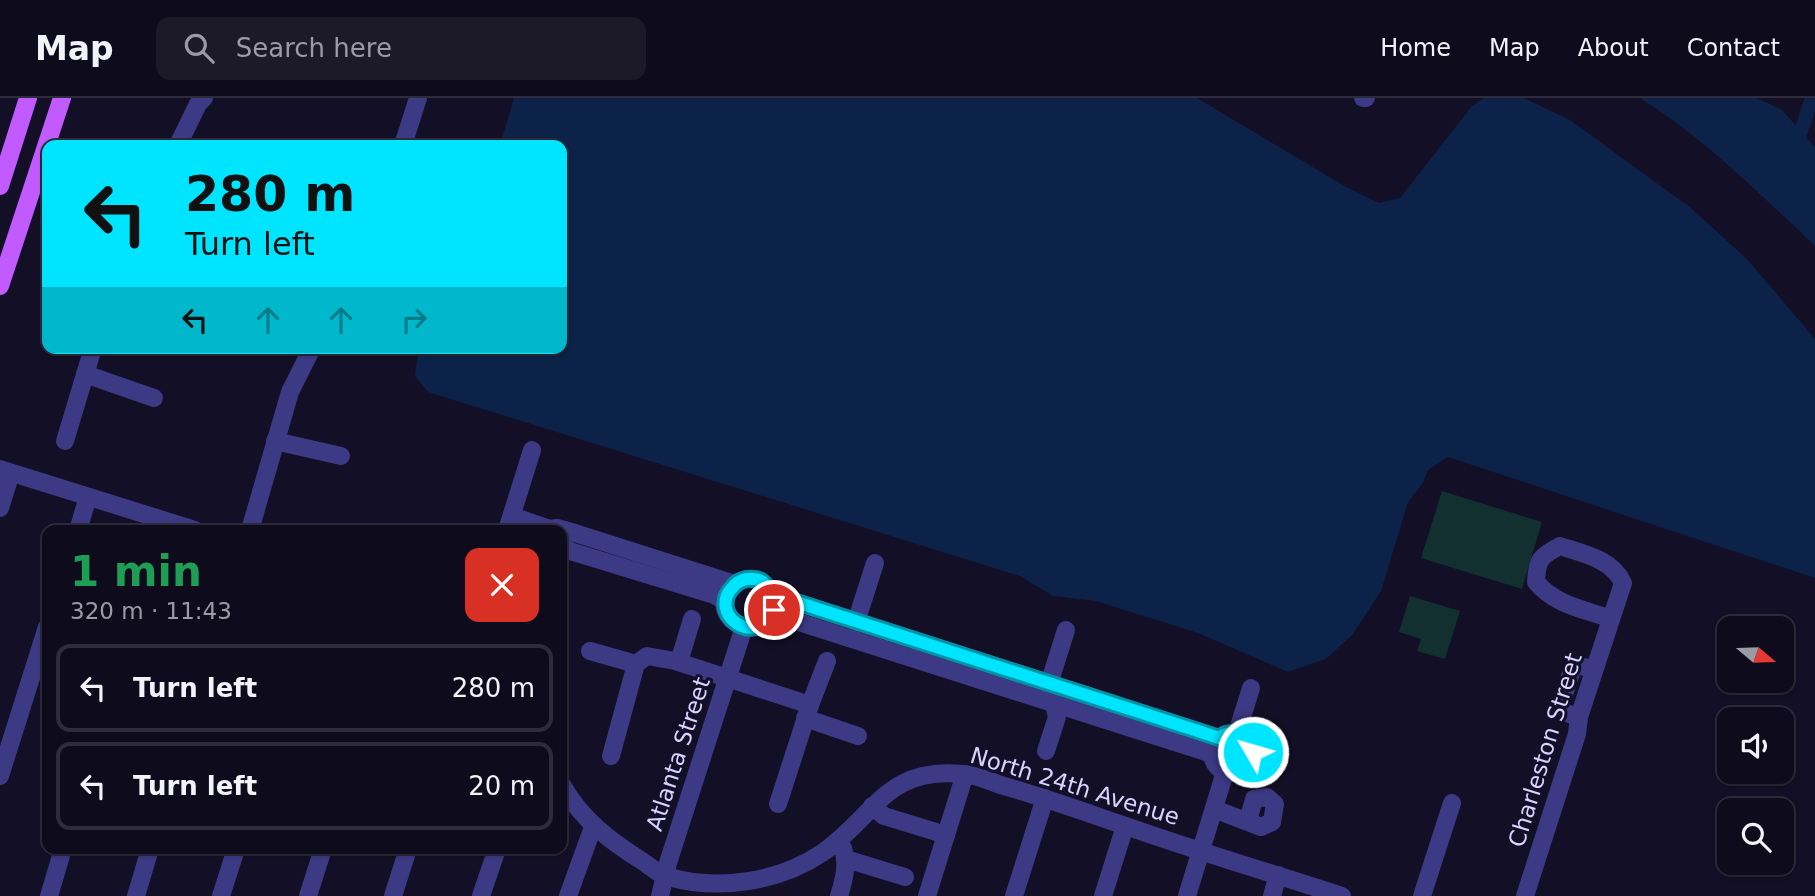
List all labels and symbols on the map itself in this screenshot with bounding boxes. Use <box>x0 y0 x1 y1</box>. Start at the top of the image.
pin <box>744 580 804 640</box>
north arrow <box>1717 616 1794 693</box>
street label: Charleston Street <box>1503 650 1587 850</box>
street label: Atlanta Street <box>641 674 715 834</box>
position arrow <box>1216 715 1290 789</box>
street label: North 24th Avenue <box>967 742 1183 830</box>

